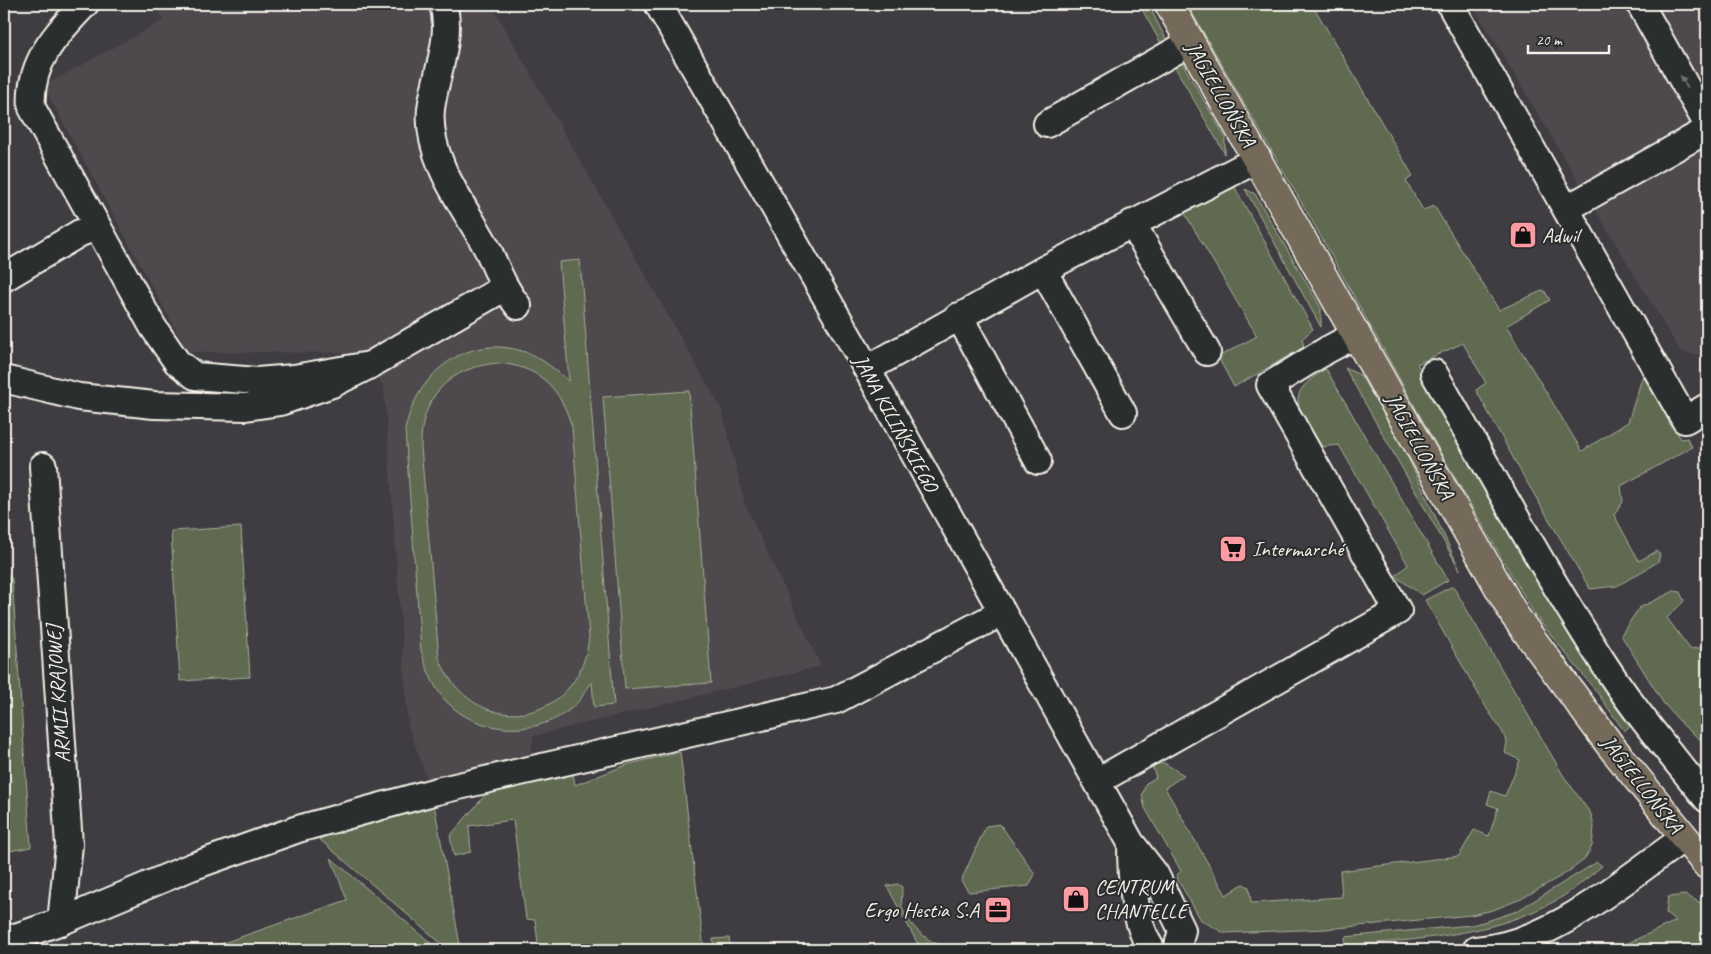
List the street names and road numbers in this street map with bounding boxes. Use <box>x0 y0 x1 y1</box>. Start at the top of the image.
street label: JAGIELLOŃSKA <box>1180 36 1262 153</box>
street label: JANA KILIŃSKIEGO <box>847 349 946 498</box>
street label: JAGIELLOŃSKA <box>1380 387 1461 505</box>
street label: ARMII KRAJOWEJ <box>40 621 76 764</box>
street label: JAGIELLOŃSKA <box>1595 729 1689 839</box>

